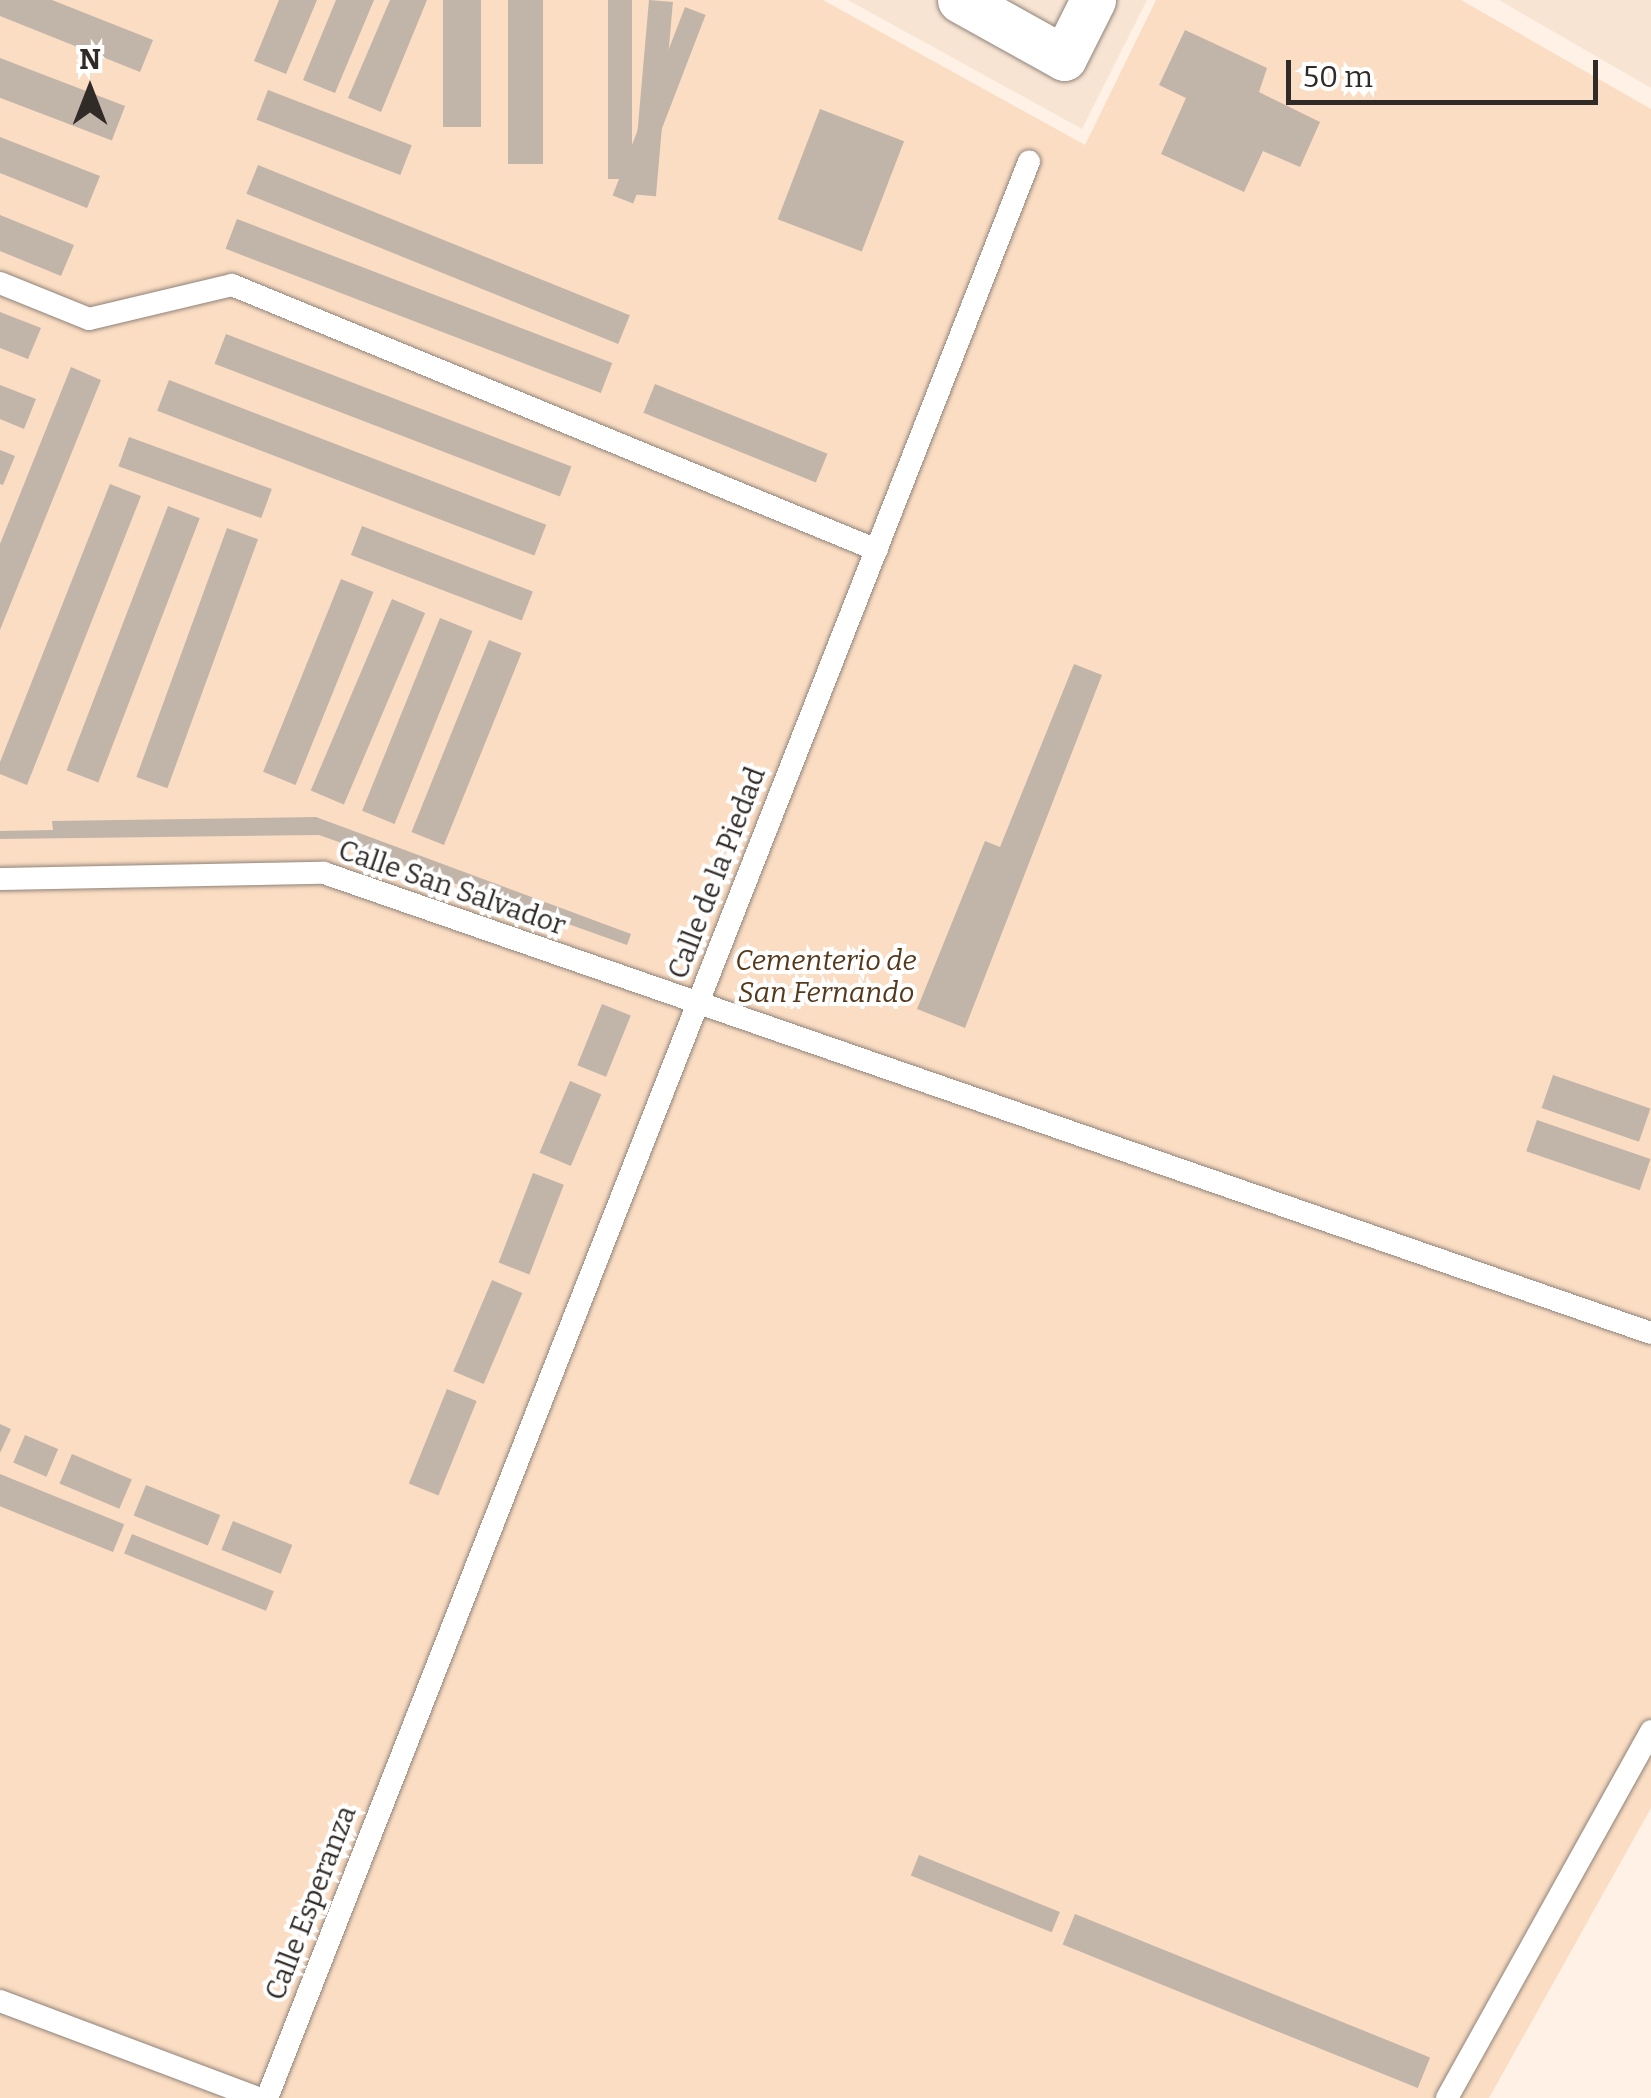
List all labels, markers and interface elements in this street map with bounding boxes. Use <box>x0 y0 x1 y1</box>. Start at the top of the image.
north arrow <box>40 40 140 140</box>
scale bar <box>1291 40 1604 102</box>
text: N <box>79 43 101 76</box>
text: 50 m <box>1303 59 1373 95</box>
street label: Calle de la Piedad <box>661 762 773 984</box>
street label: Calle San Salvador <box>334 833 570 943</box>
park label: Cementerio de San Fernando <box>735 944 917 1010</box>
street label: Calle Esperanza <box>259 1801 363 2005</box>

